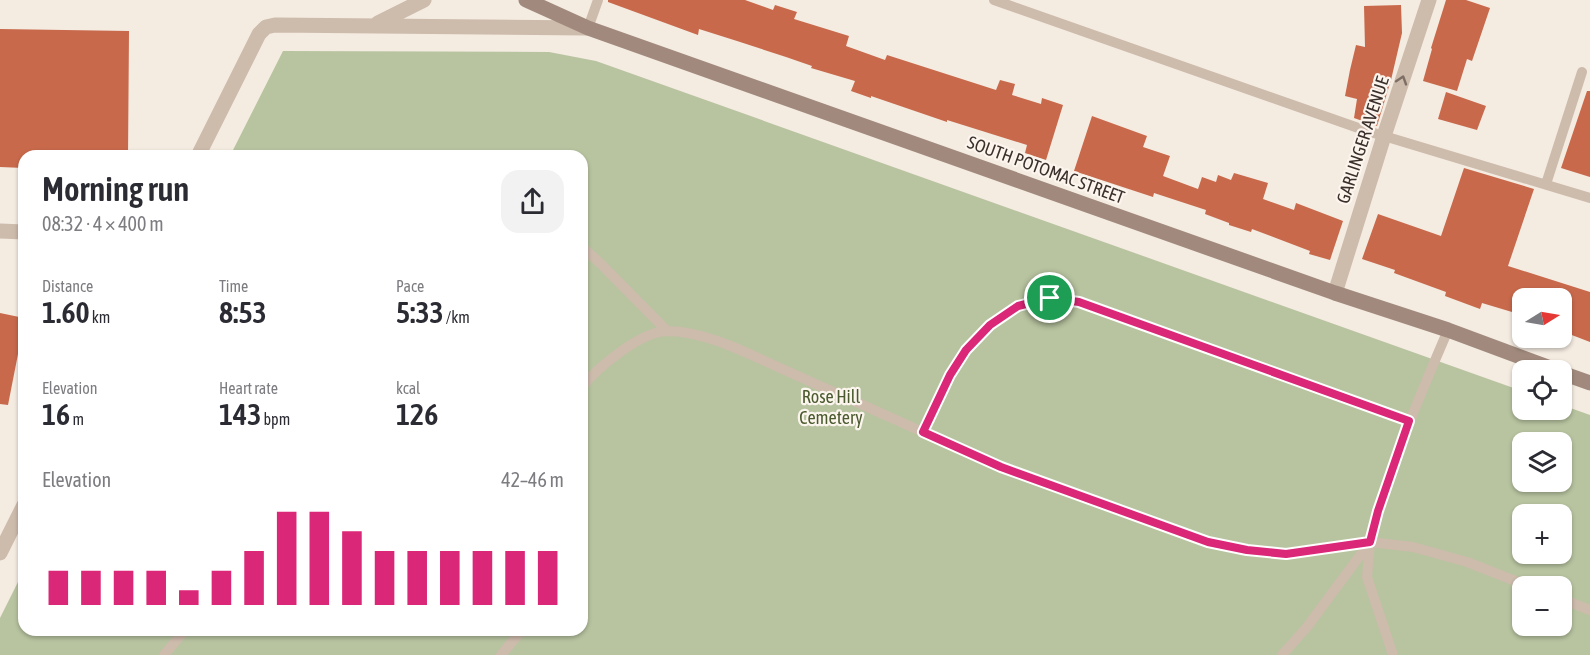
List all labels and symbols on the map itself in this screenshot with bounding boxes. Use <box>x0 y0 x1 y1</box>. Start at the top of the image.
street label: GARLINGER AVENUE <box>1332 73 1393 206</box>
one-way arrow <box>1395 75 1408 86</box>
street label: SOUTH POTOMAC STREET <box>965 131 1128 208</box>
pin <box>1024 272 1075 323</box>
north arrow <box>1512 288 1572 348</box>
park label: Rose Hill Cemetery <box>799 386 863 428</box>

